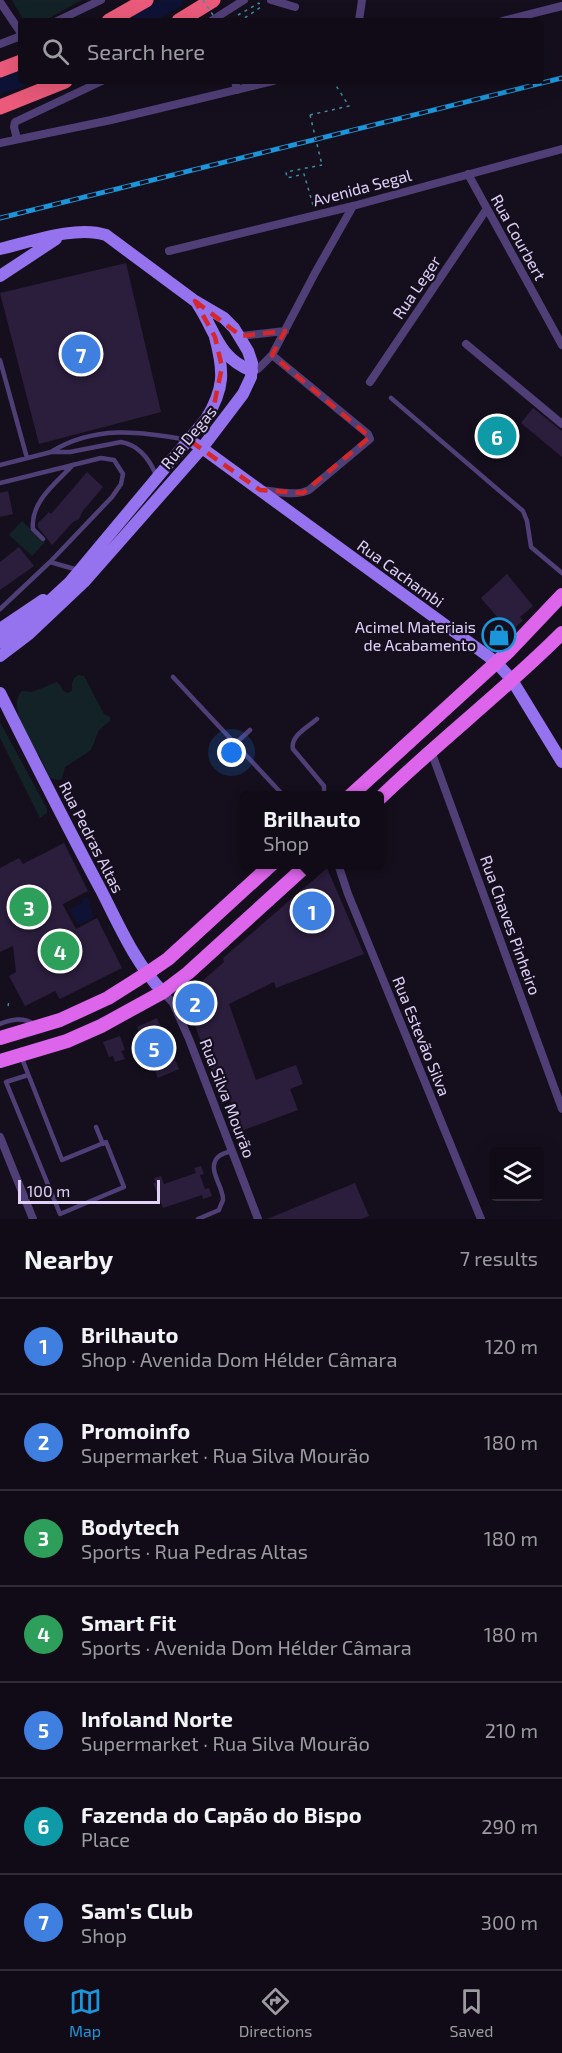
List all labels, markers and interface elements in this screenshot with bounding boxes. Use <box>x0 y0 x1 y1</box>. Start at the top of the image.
search box <box>18 18 544 84</box>
icon: search <box>39 35 72 68</box>
text: Search here <box>87 38 205 64</box>
street label: Avenida Segal <box>311 165 414 209</box>
street label: Rua Courbert <box>488 191 550 283</box>
street label: Rua Leger <box>388 251 444 322</box>
pin: 7 <box>62 332 100 376</box>
street label: Rua Degas <box>156 402 220 472</box>
pin: 6 <box>478 414 516 458</box>
street label: Rua Cachambi <box>354 535 448 611</box>
place label: Acimel Materiais de Acabamento <box>355 617 476 654</box>
shop icon: Acimel Materiais de Acabamento <box>481 617 517 653</box>
your location <box>217 738 246 767</box>
street label: Rua Pedras Altas <box>56 778 128 896</box>
popup <box>240 791 384 869</box>
text: Brilhauto <box>263 805 361 831</box>
text: Shop <box>263 831 309 855</box>
street label: Rua Chaves Pinheiro <box>477 853 545 997</box>
pin: 3 <box>9 884 48 930</box>
pin: 1 <box>292 888 332 934</box>
pin: 4 <box>40 928 80 974</box>
street label: Rua Estevão Silva <box>389 973 455 1099</box>
pin: 2 <box>176 980 214 1026</box>
pin: 5 <box>134 1026 174 1070</box>
street label: Rua Silva Mourão <box>197 1036 259 1160</box>
map controls <box>490 1147 544 1201</box>
button: layers <box>490 1147 544 1201</box>
scale bar <box>18 1177 160 1204</box>
text: 100 m <box>27 1181 70 1200</box>
text: Nearby <box>24 1243 113 1274</box>
text: 7 results <box>460 1246 538 1270</box>
text: Brilhauto <box>81 1321 179 1347</box>
text: 1 <box>39 1334 48 1358</box>
text: 120 m <box>485 1334 538 1358</box>
text: Shop · Avenida Dom Hélder Câmara <box>81 1347 398 1371</box>
text: Promoinfo <box>81 1417 190 1443</box>
text: 2 <box>38 1430 49 1454</box>
text: 180 m <box>484 1430 538 1454</box>
text: Supermarket · Rua Silva Mourão <box>81 1443 370 1467</box>
text: Bodytech <box>81 1513 180 1539</box>
text: 3 <box>38 1526 49 1550</box>
text: 180 m <box>484 1526 538 1550</box>
text: Sports · Rua Pedras Altas <box>81 1539 308 1563</box>
text: Smart Fit <box>81 1609 176 1635</box>
text: 4 <box>37 1622 50 1646</box>
text: 180 m <box>484 1622 538 1646</box>
text: Sports · Avenida Dom Hélder Câmara <box>81 1635 412 1659</box>
text: Infoland Norte <box>81 1705 233 1731</box>
text: 5 <box>38 1718 49 1742</box>
text: 210 m <box>485 1718 538 1742</box>
text: Supermarket · Rua Silva Mourão <box>81 1731 370 1755</box>
text: Fazenda do Capão do Bispo <box>81 1801 362 1827</box>
text: 6 <box>38 1814 49 1838</box>
text: 290 m <box>481 1814 538 1838</box>
text: Place <box>81 1827 130 1851</box>
text: Sam's Club <box>81 1897 193 1923</box>
text: 7 <box>38 1910 49 1934</box>
text: 300 m <box>481 1910 538 1934</box>
text: Shop <box>81 1923 127 1947</box>
tab: Map <box>69 1985 102 2040</box>
tab: Directions <box>239 1985 312 2040</box>
tab: Saved <box>450 1985 493 2040</box>

